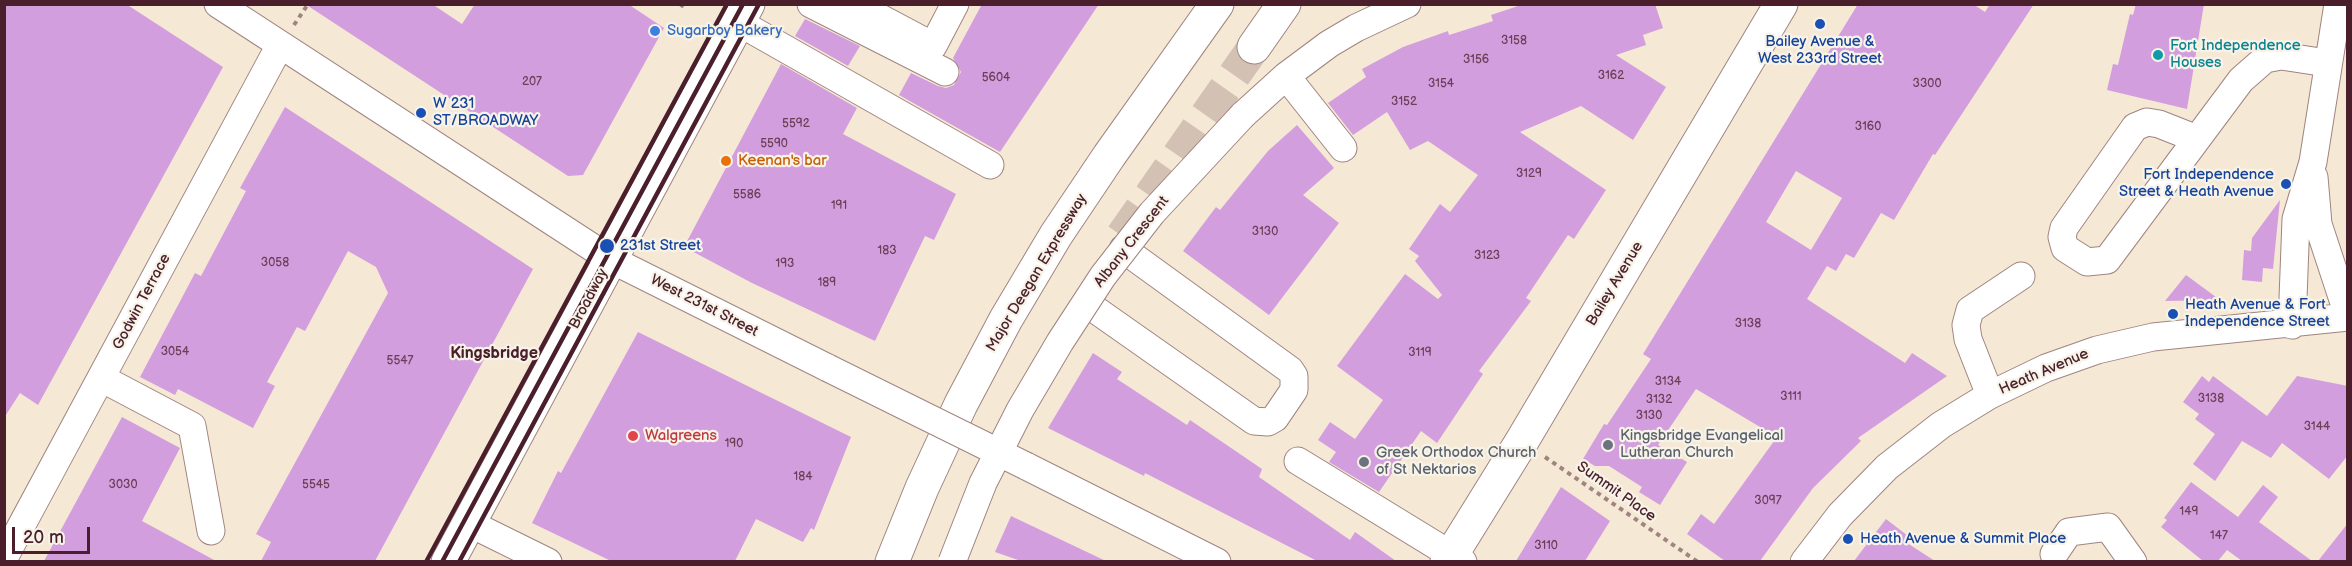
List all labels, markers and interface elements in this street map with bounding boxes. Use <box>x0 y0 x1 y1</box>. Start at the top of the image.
marker: Bailey Avenue & West 233rd Street <box>1813 17 1827 31</box>
place label: Sugarboy Bakery <box>667 22 782 40</box>
marker: Sugarboy Bakery <box>648 24 662 38</box>
place label: Bailey Avenue & West 233rd Street <box>1758 33 1882 68</box>
house number: 3158 <box>1501 34 1527 48</box>
place label: Fort Independence Houses <box>2170 37 2301 72</box>
marker: Fort Independence Houses <box>2151 48 2165 62</box>
house number: 3156 <box>1463 53 1489 67</box>
house number: 3162 <box>1598 69 1624 83</box>
house number: 5604 <box>982 71 1010 85</box>
house number: 207 <box>522 75 542 89</box>
house number: 3154 <box>1428 77 1454 91</box>
house number: 3300 <box>1913 77 1941 91</box>
place label: W 231 ST/BROADWAY <box>433 95 538 130</box>
house number: 3152 <box>1391 95 1417 109</box>
marker: W 231 ST/BROADWAY <box>414 106 428 120</box>
house number: 5592 <box>782 117 810 131</box>
house number: 3160 <box>1855 120 1881 134</box>
house number: 5590 <box>760 137 788 151</box>
place label: Keenan's bar <box>738 152 827 170</box>
marker: Keenan's bar <box>719 154 733 168</box>
place label: Fort Independence Street & Heath Avenue <box>2119 166 2274 201</box>
house number: 3129 <box>1516 167 1542 181</box>
marker: Fort Independence Street & Heath Avenue <box>2279 177 2293 191</box>
house number: 5586 <box>733 188 761 202</box>
street label: Major Deegan Expressway <box>983 191 1091 355</box>
street label: Albany Crescent <box>1091 193 1173 291</box>
house number: 191 <box>831 199 847 213</box>
house number: 3130 <box>1252 225 1278 239</box>
marker: 231st Street <box>598 237 616 255</box>
place label: 231st Street <box>620 237 701 255</box>
street label: Bailey Avenue <box>1583 238 1647 330</box>
house number: 183 <box>877 244 897 258</box>
house number: 3123 <box>1474 249 1500 263</box>
street label: Godwin Terrace <box>109 251 175 353</box>
house number: 3058 <box>261 256 289 270</box>
house number: 193 <box>776 257 794 271</box>
street label: Broadway <box>566 266 612 332</box>
street label: West 231st Street <box>647 271 761 341</box>
house number: 189 <box>818 276 836 290</box>
place label: Heath Avenue & Fort Independence Street <box>2185 296 2330 331</box>
marker: Heath Avenue & Fort Independence Street <box>2166 307 2180 321</box>
house number: 3138 <box>1735 317 1761 331</box>
district label: Kingsbridge <box>450 344 538 364</box>
house number: 3054 <box>161 345 189 359</box>
street label: Heath Avenue <box>1996 345 2092 399</box>
house number: 3119 <box>1408 346 1432 360</box>
house number: 5547 <box>387 354 413 368</box>
house number: 3134 <box>1655 375 1681 389</box>
house number: 3111 <box>1780 390 1802 404</box>
house number: 3138 <box>2198 392 2224 406</box>
house number: 3132 <box>1646 393 1672 407</box>
house number: 3130 <box>1636 409 1662 423</box>
house number: 3144 <box>2304 420 2330 434</box>
place label: Walgreens <box>645 427 717 445</box>
place label: Kingsbridge Evangelical Lutheran Church <box>1620 427 1783 462</box>
marker: Walgreens <box>626 429 640 443</box>
house number: 190 <box>725 437 743 451</box>
marker: Kingsbridge Evangelical Lutheran Church <box>1601 438 1615 452</box>
place label: Greek Orthodox Church of St Nektarios <box>1376 444 1536 479</box>
marker: Greek Orthodox Church of St Nektarios <box>1357 455 1371 469</box>
street label: Summit Place <box>1573 458 1659 526</box>
house number: 184 <box>794 470 812 484</box>
house number: 3030 <box>109 478 137 492</box>
house number: 5545 <box>302 478 330 492</box>
house number: 3097 <box>1754 494 1782 508</box>
house number: 149 <box>2180 505 2198 519</box>
scale bar <box>15 515 93 553</box>
text: 20 m <box>23 527 64 548</box>
house number: 147 <box>2210 529 2228 543</box>
place label: Heath Avenue & Summit Place <box>1860 530 2066 548</box>
marker: Heath Avenue & Summit Place <box>1841 532 1855 546</box>
house number: 3110 <box>1534 539 1558 553</box>

